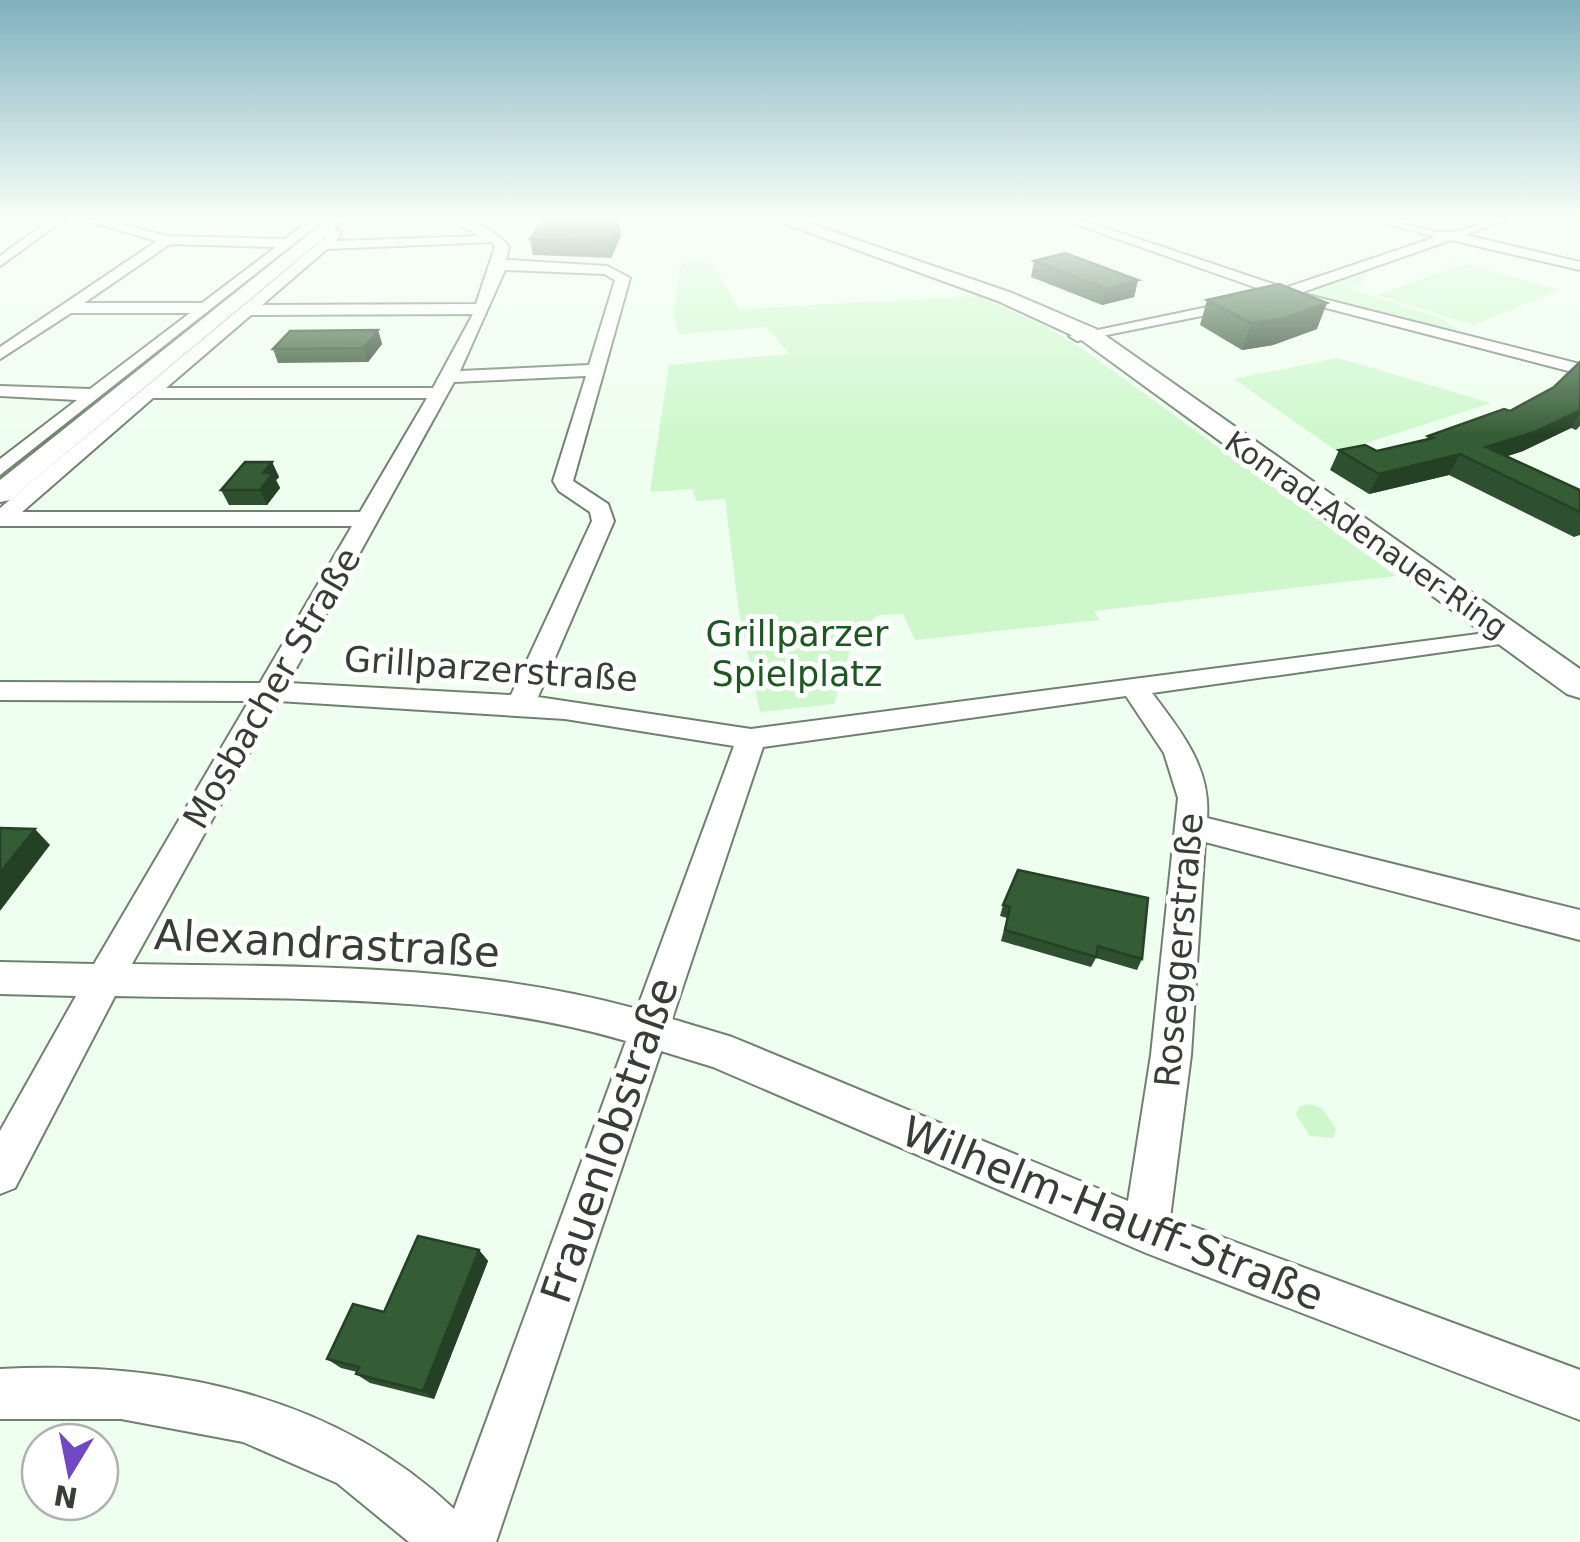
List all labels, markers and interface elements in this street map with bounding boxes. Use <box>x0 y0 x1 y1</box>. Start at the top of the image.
street label: Konrad-Adenauer-Ring <box>1218 424 1514 645</box>
street label: Mosbacher Straße <box>175 541 369 835</box>
park label: Grillparzer Spielplatz <box>705 614 889 694</box>
street label: Grillparzerstraße <box>343 639 639 699</box>
street label: Roseggerstraße <box>1147 811 1211 1089</box>
street label: Alexandrastraße <box>153 910 501 977</box>
street label: Frauenlobstraße <box>531 971 688 1309</box>
street label: Wilhelm-Hauff-Straße <box>895 1106 1331 1321</box>
north arrow <box>20 1422 120 1522</box>
text: N <box>51 1478 80 1514</box>

